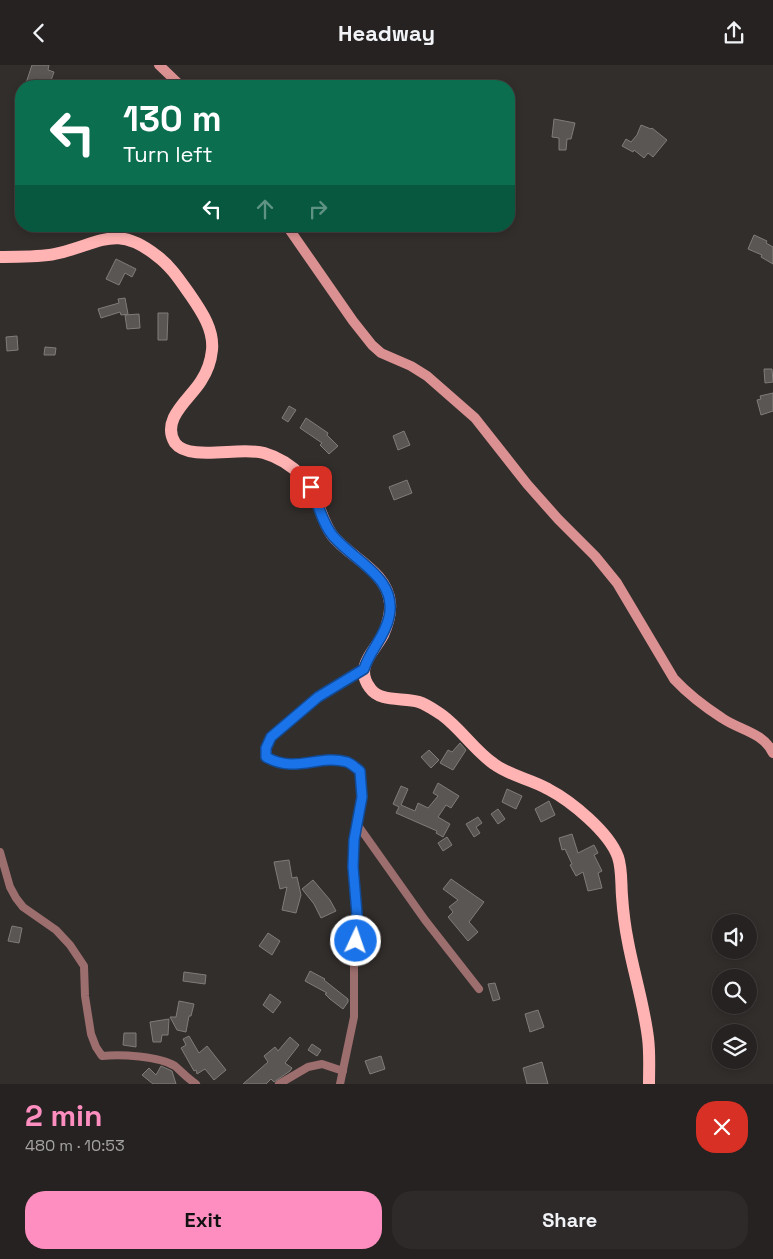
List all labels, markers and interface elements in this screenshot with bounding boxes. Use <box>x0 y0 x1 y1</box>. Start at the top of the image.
icon: back <box>25 19 53 47</box>
text: Headway <box>338 19 435 47</box>
icon: share <box>720 19 748 47</box>
text: 130 m <box>123 97 222 141</box>
icon: left <box>40 100 105 165</box>
text: Turn left <box>123 140 213 168</box>
icon: left <box>198 195 226 223</box>
icon: ahead <box>251 195 279 223</box>
icon: right <box>304 195 332 223</box>
pin <box>290 466 332 508</box>
icon: arrive <box>297 473 325 501</box>
position arrow <box>329 914 381 966</box>
map controls <box>712 914 757 1069</box>
button: sound <box>712 914 757 959</box>
button: search <box>712 969 757 1014</box>
button: layers <box>712 1024 757 1069</box>
text: 2 min <box>25 1096 103 1135</box>
button: close <box>696 1101 748 1153</box>
text: 480 m · 10:53 <box>25 1135 125 1156</box>
button: Exit <box>25 1191 382 1249</box>
button: Share <box>392 1191 748 1249</box>

